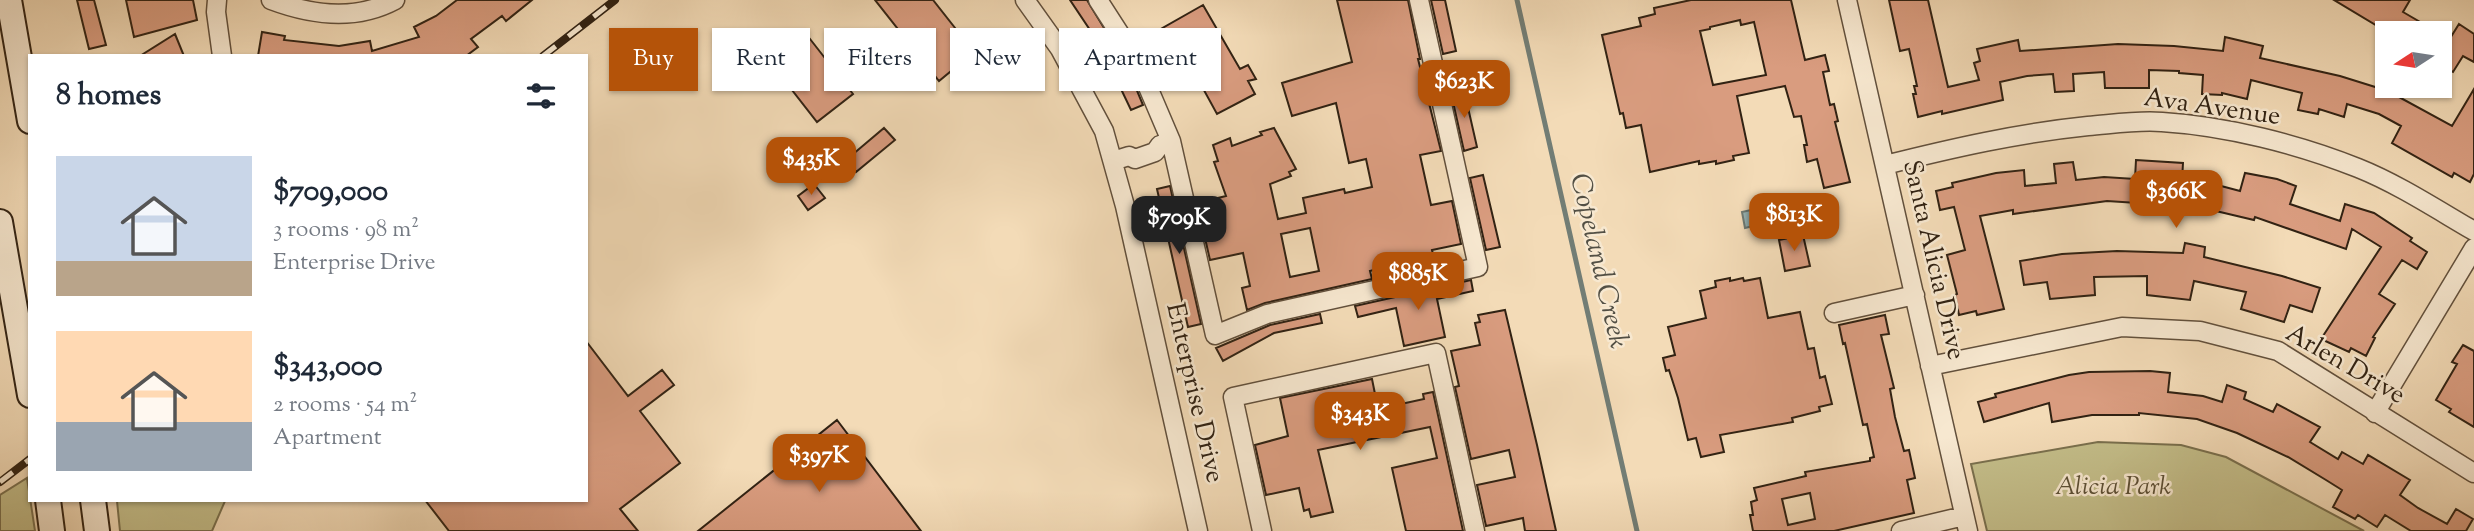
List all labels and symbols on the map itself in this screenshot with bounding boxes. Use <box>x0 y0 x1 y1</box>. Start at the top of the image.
north arrow <box>2375 21 2452 98</box>
pin: $623K <box>1415 60 1513 120</box>
street label: Ava Avenue <box>2141 80 2283 136</box>
pin: $435K <box>762 138 860 197</box>
street label: Santa Alicia Drive <box>1892 157 1974 363</box>
water label: Copeland Creek <box>1558 170 1638 353</box>
pin: $366K <box>2127 170 2225 230</box>
pin: $813K <box>1745 194 1843 253</box>
pin: $709K <box>1130 196 1228 256</box>
pin: $885K <box>1369 252 1467 312</box>
street label: Enterprise Drive <box>1155 299 1233 487</box>
street label: Arlen Drive <box>2278 316 2412 414</box>
pin: $343K <box>1311 392 1409 452</box>
pin: $397K <box>770 434 868 494</box>
park label: Alicia Park <box>2055 469 2171 506</box>

